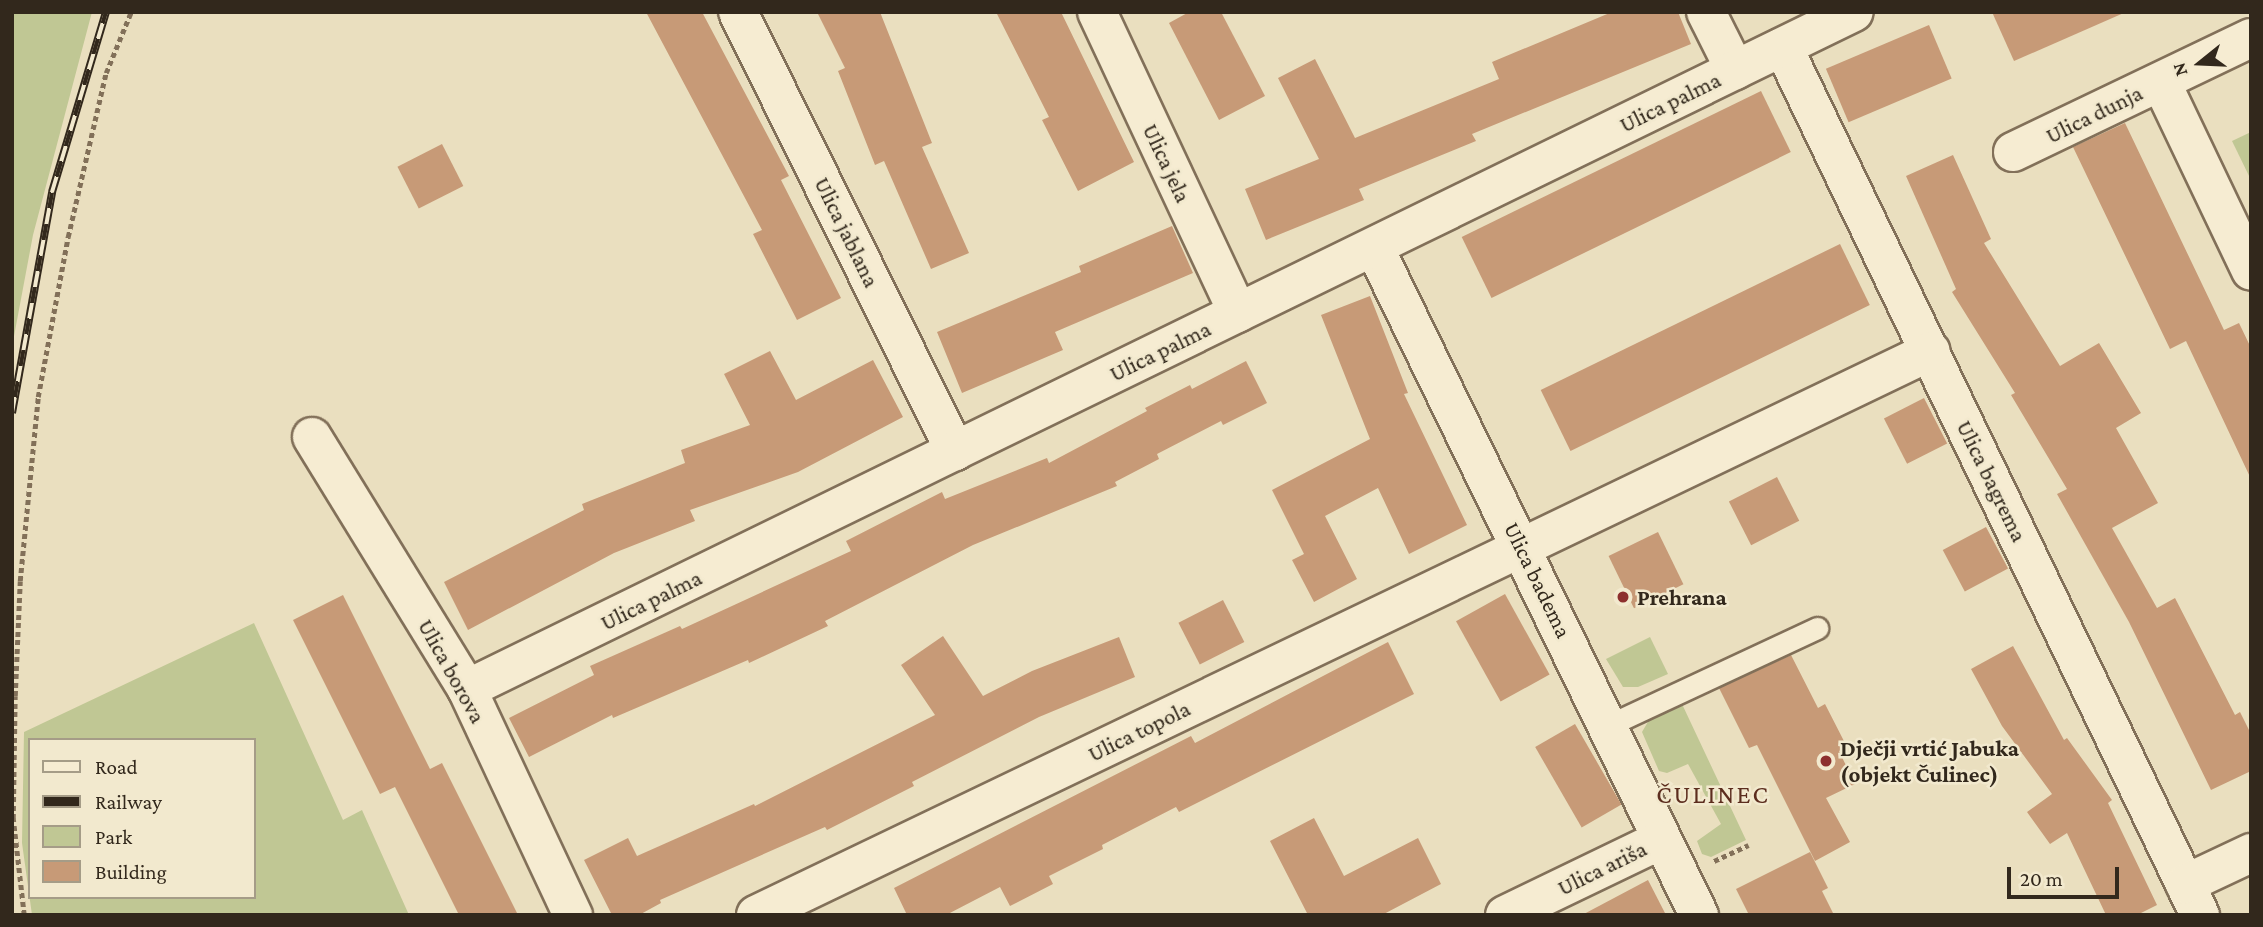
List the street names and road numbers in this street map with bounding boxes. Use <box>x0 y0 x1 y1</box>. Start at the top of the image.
street label: Ulica palma <box>1615 66 1725 138</box>
street label: Ulica dunja <box>2041 79 2147 149</box>
street label: Ulica jela <box>1137 119 1197 207</box>
street label: Ulica jablana <box>808 172 886 292</box>
street label: Ulica palma <box>1105 315 1215 387</box>
street label: Ulica bagrema <box>1951 416 2033 546</box>
street label: Ulica badema <box>1498 518 1578 642</box>
street label: Ulica palma <box>596 564 706 636</box>
street label: Ulica borova <box>412 614 492 728</box>
street label: Ulica topola <box>1083 694 1195 768</box>
street label: Ulica ariša <box>1553 835 1651 901</box>

